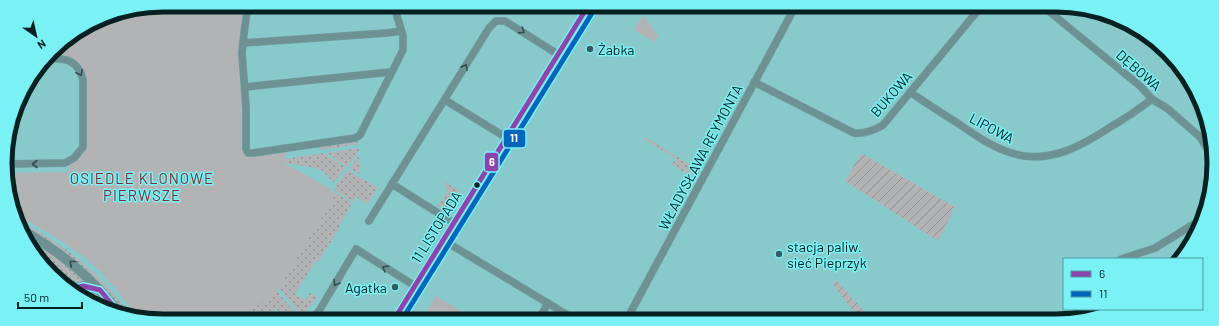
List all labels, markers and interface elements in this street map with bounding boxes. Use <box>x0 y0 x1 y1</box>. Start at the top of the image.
north arrow <box>16 16 56 56</box>
one-way arrow <box>518 27 525 34</box>
text: N <box>35 37 49 52</box>
place label: Żabka <box>598 41 635 58</box>
marker: Żabka <box>585 44 595 54</box>
street label: DĘBOWA <box>1113 46 1165 94</box>
one-way arrow <box>460 64 468 71</box>
street label: BUKOWA <box>867 68 916 120</box>
one-way arrow <box>75 69 83 76</box>
street label: WŁADYSŁAWA REYMONTA <box>654 81 746 233</box>
street label: LIPOWA <box>967 109 1018 147</box>
line badge: 11 <box>503 129 526 148</box>
text: 11 <box>510 131 518 144</box>
line badge: 6 <box>484 152 499 172</box>
text: 6 <box>489 155 495 168</box>
one-way arrow <box>32 160 38 168</box>
district label: OSIEDLE KLONOWE PIERWSZE <box>70 169 214 204</box>
unlabelled marker <box>472 180 482 190</box>
street label: 11 LISTOPADA <box>407 188 465 266</box>
place label: stacja paliw. sieć Pieprzyk <box>787 238 867 271</box>
marker: stacja paliw. sieć Pieprzyk <box>774 249 784 259</box>
legend <box>1063 258 1203 310</box>
one-way arrow <box>69 261 77 268</box>
one-way arrow <box>382 265 389 272</box>
text: 6 <box>1099 266 1105 280</box>
one-way arrow <box>333 279 340 286</box>
place label: Agatka <box>345 279 387 296</box>
marker: Agatka <box>390 282 400 292</box>
scale bar <box>18 284 82 310</box>
text: 11 <box>1099 286 1107 300</box>
text: 50 m <box>24 290 49 304</box>

